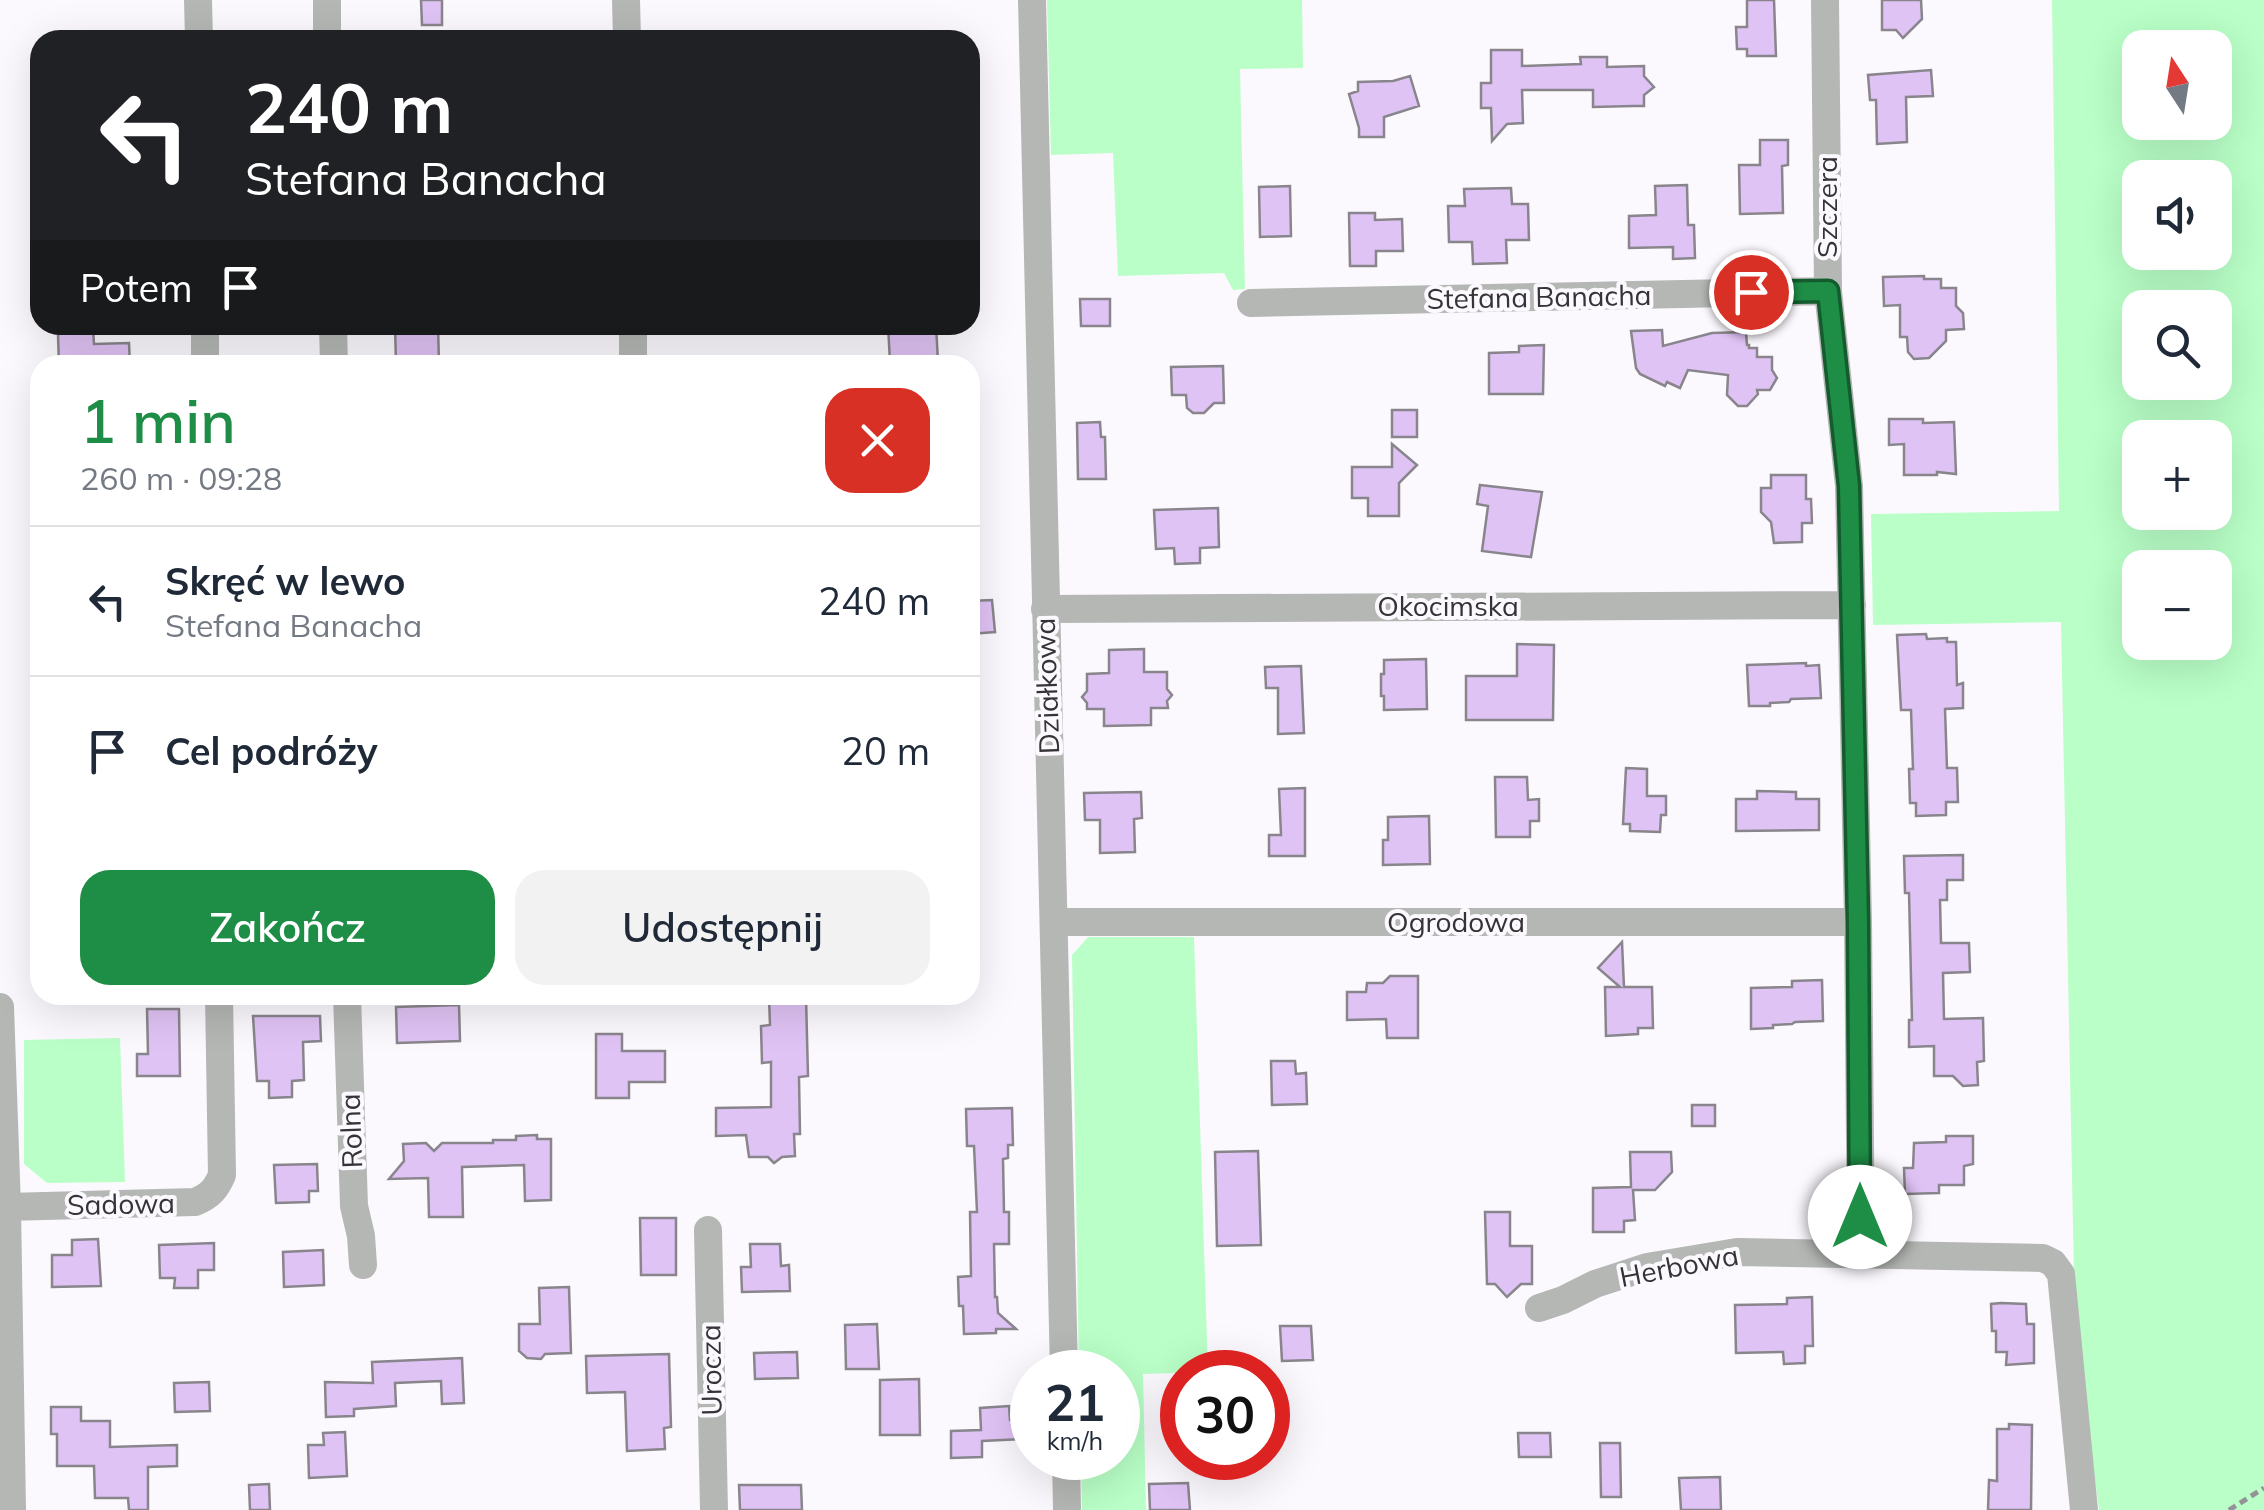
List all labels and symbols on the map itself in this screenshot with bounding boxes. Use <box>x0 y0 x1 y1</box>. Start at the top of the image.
north arrow <box>2122 30 2232 140</box>
street label: Szczera <box>1809 156 1844 258</box>
pin <box>1709 250 1794 335</box>
street label: Stefana Banacha <box>1426 277 1652 316</box>
street label: Okocimska <box>1377 588 1519 623</box>
street label: Działkowa <box>1027 617 1066 755</box>
street label: Ogrodowa <box>1387 904 1525 939</box>
street label: Rolna <box>332 1093 369 1169</box>
position arrow <box>1808 1165 1912 1269</box>
street label: Sadowa <box>67 1185 175 1222</box>
street label: Herbowa <box>1617 1237 1741 1294</box>
street label: Urocza <box>692 1324 729 1416</box>
speed limit sign: 30 <box>1160 1350 1290 1480</box>

